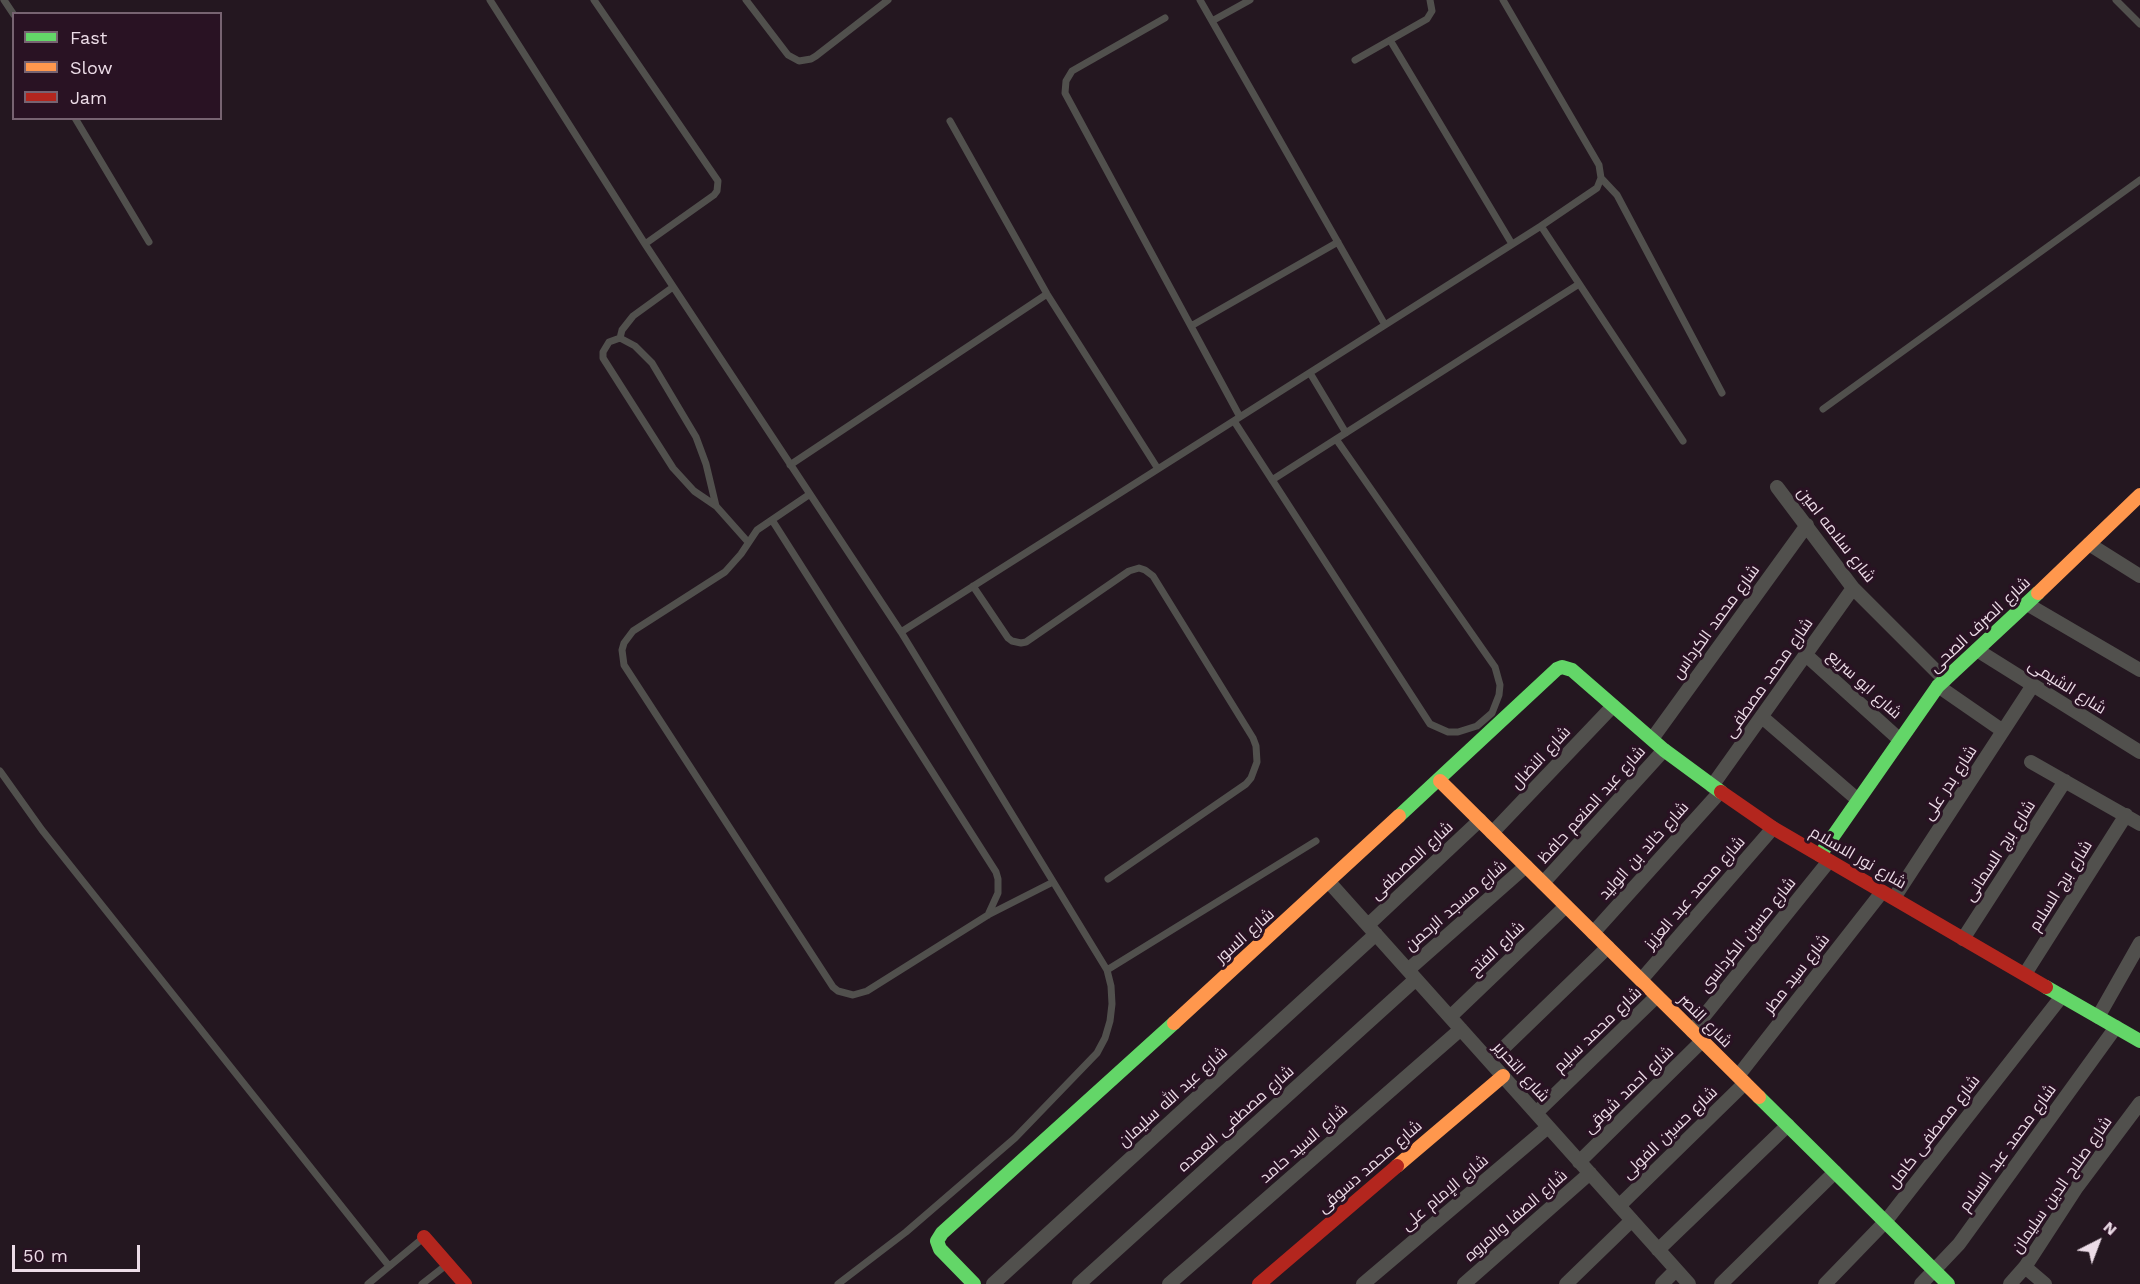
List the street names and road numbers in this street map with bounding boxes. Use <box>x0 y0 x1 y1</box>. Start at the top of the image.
street label: شارع سلامه امين <box>1793 483 1879 587</box>
street label: شارع محمد الكرداس <box>1668 561 1764 683</box>
street label: شارع الصرف الصحى <box>1925 573 2035 677</box>
street label: شارع محمد مصطفى <box>1721 615 1817 741</box>
street label: شارع ابو سريع <box>1823 647 1905 723</box>
street label: شارع الشيمى <box>2024 655 2110 719</box>
street label: شارع النضال <box>1507 723 1575 793</box>
street label: شارع عبد المنعم حافظ <box>1534 742 1650 868</box>
street label: شارع بدر على <box>1919 742 1981 824</box>
street label: شارع برج السمانى <box>1960 797 2040 905</box>
street label: شارع خالد بن الوليد <box>1595 798 1693 904</box>
street label: شارع المصطفى <box>1367 818 1457 904</box>
street label: شارع نور الاسلام <box>1806 823 1910 893</box>
street label: شارع محمد عبد العزيز <box>1641 833 1749 953</box>
street label: شارع برج السلام <box>2025 837 2097 935</box>
street label: شارع مسجد الرحمن <box>1401 857 1511 955</box>
street label: شارع حسين الكرداسى <box>1696 874 1800 996</box>
street label: شارع السور <box>1212 905 1278 967</box>
street label: شارع الفتح <box>1465 918 1529 980</box>
street label: شارع سيد مطر <box>1760 930 1834 1018</box>
street label: شارع محمد سليم <box>1550 983 1646 1077</box>
street label: شارع النصر <box>1674 990 1736 1052</box>
street label: شارع التحرير <box>1489 1038 1553 1106</box>
street label: شارع احمد شوقى <box>1580 1042 1678 1138</box>
street label: شارع عبد الله سليمان <box>1114 1043 1232 1151</box>
street label: شارع مصطفى العمده <box>1174 1062 1298 1176</box>
street label: شارع مصطفى كامل <box>1884 1072 1984 1192</box>
street label: شارع محمد عبد السلام <box>1955 1081 2061 1215</box>
street label: شارع حسين الفولى <box>1618 1083 1722 1183</box>
street label: شارع السيد حامد <box>1256 1101 1352 1187</box>
street label: شارع صلاح الدين سليمان <box>2008 1113 2116 1257</box>
street label: شارع محمد دسوقى <box>1314 1116 1426 1218</box>
street label: شارع الإمام على <box>1398 1151 1492 1235</box>
street label: شارع الصفا والمروه <box>1461 1166 1571 1266</box>

